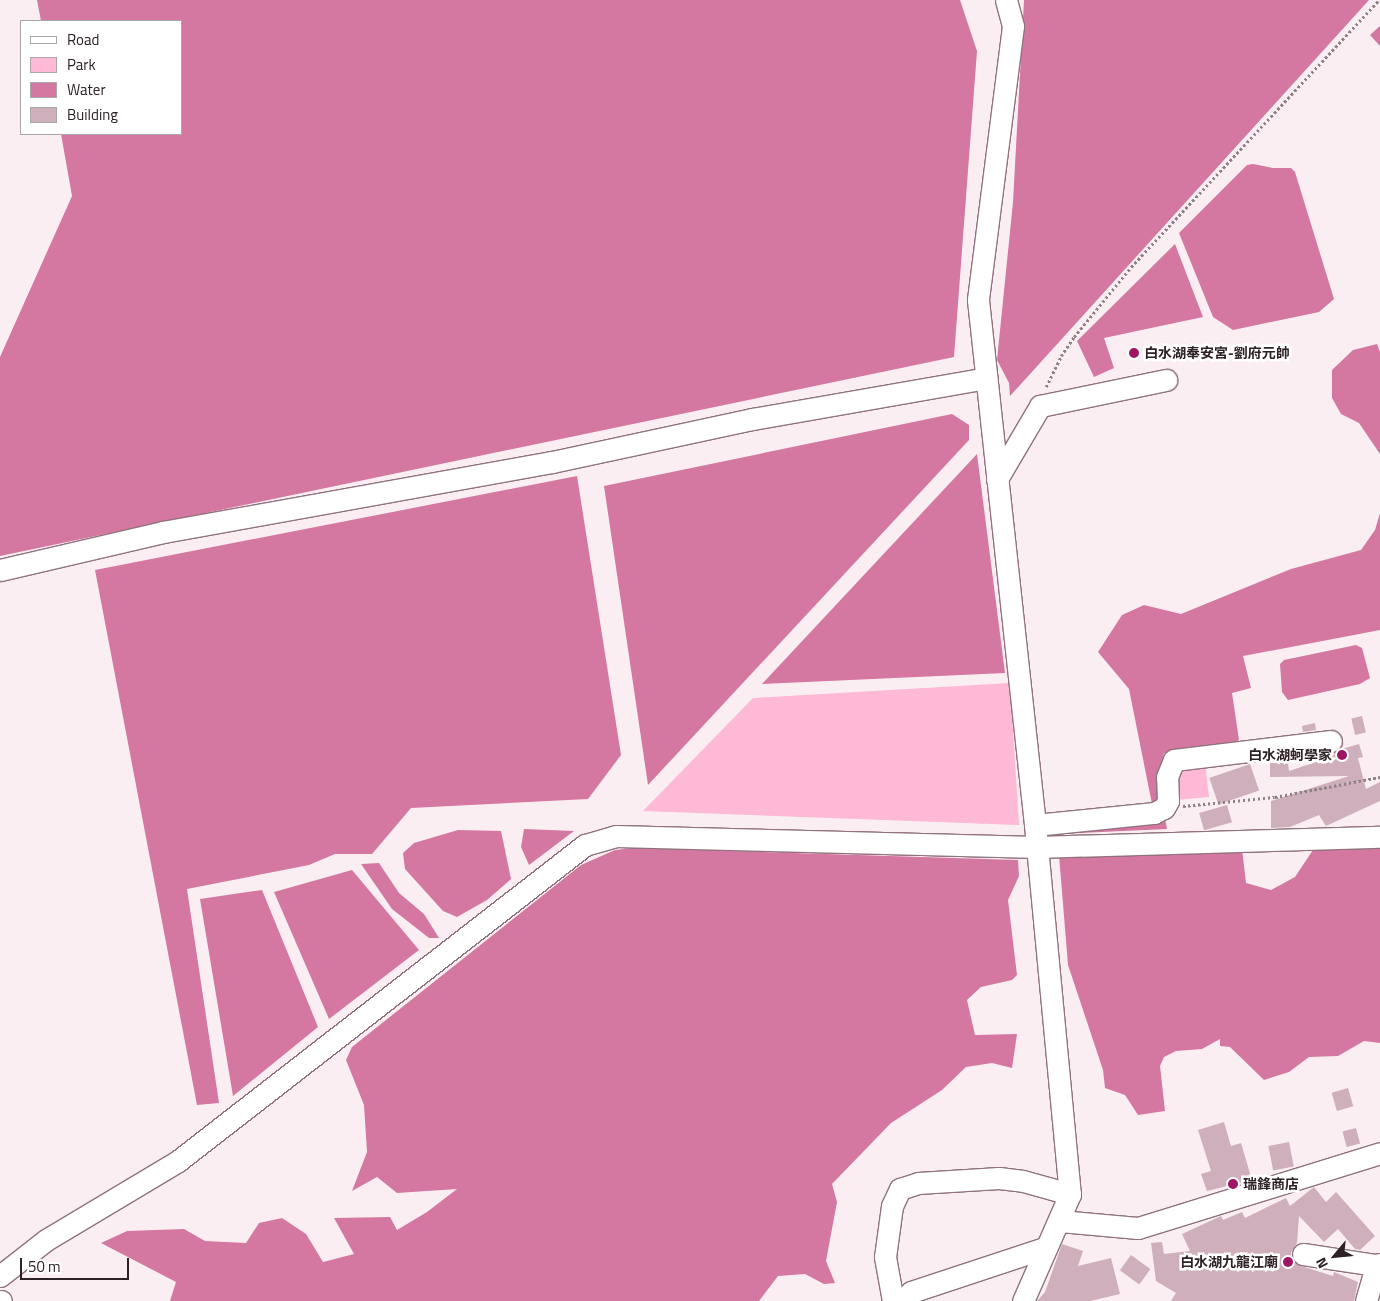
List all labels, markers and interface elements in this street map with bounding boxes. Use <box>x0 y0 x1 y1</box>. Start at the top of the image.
legend <box>20 20 182 135</box>
text: Road <box>67 28 99 51</box>
text: Park <box>67 53 96 76</box>
text: Water <box>67 78 106 101</box>
text: Building <box>67 103 118 126</box>
place label: 白水湖奉安宮-劉府元帥 <box>1144 345 1290 361</box>
marker: 白水湖奉安宮-劉府元帥 <box>1128 347 1140 359</box>
place label: 白水湖蚵學家 <box>1248 747 1332 763</box>
marker: 白水湖蚵學家 <box>1336 749 1348 761</box>
place label: 瑞鋒商店 <box>1243 1176 1299 1192</box>
marker: 瑞鋒商店 <box>1227 1178 1239 1190</box>
north arrow <box>1310 1231 1360 1281</box>
scale bar <box>22 1248 131 1280</box>
place label: 白水湖九龍江廟 <box>1180 1254 1278 1270</box>
text: N <box>1310 1254 1333 1272</box>
text: 50 m <box>28 1255 61 1278</box>
marker: 白水湖九龍江廟 <box>1282 1256 1294 1268</box>

